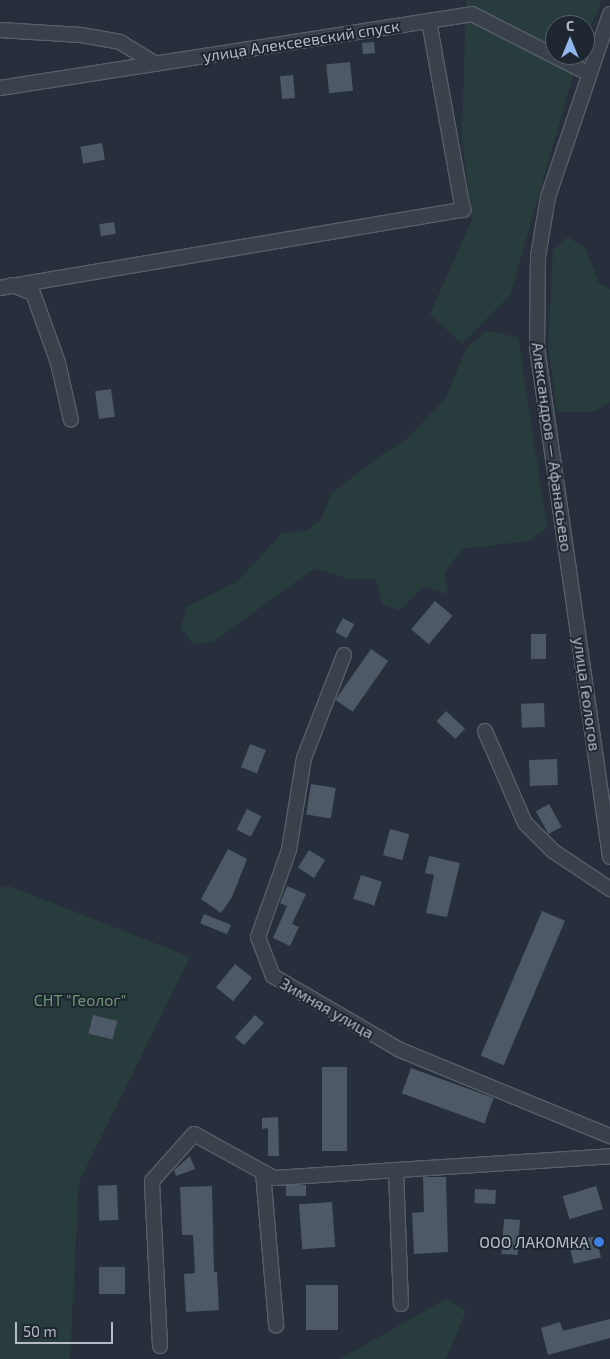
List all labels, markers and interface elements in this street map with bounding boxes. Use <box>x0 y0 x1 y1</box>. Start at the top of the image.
north arrow <box>545 15 595 65</box>
street label: улица Алексеевский спуск <box>201 16 401 66</box>
text: С <box>566 17 574 34</box>
street label: Александров — Афанасьево <box>528 341 576 553</box>
street label: улица Геологов <box>569 636 605 752</box>
street label: Зимняя улица <box>277 973 377 1043</box>
park label: СНТ "Геолог" <box>34 990 126 1010</box>
place label: ООО ЛАКОМКА <box>479 1232 589 1252</box>
marker: ООО ЛАКОМКА <box>593 1236 605 1248</box>
scale bar <box>18 1312 115 1344</box>
text: 50 m <box>23 1322 57 1340</box>

